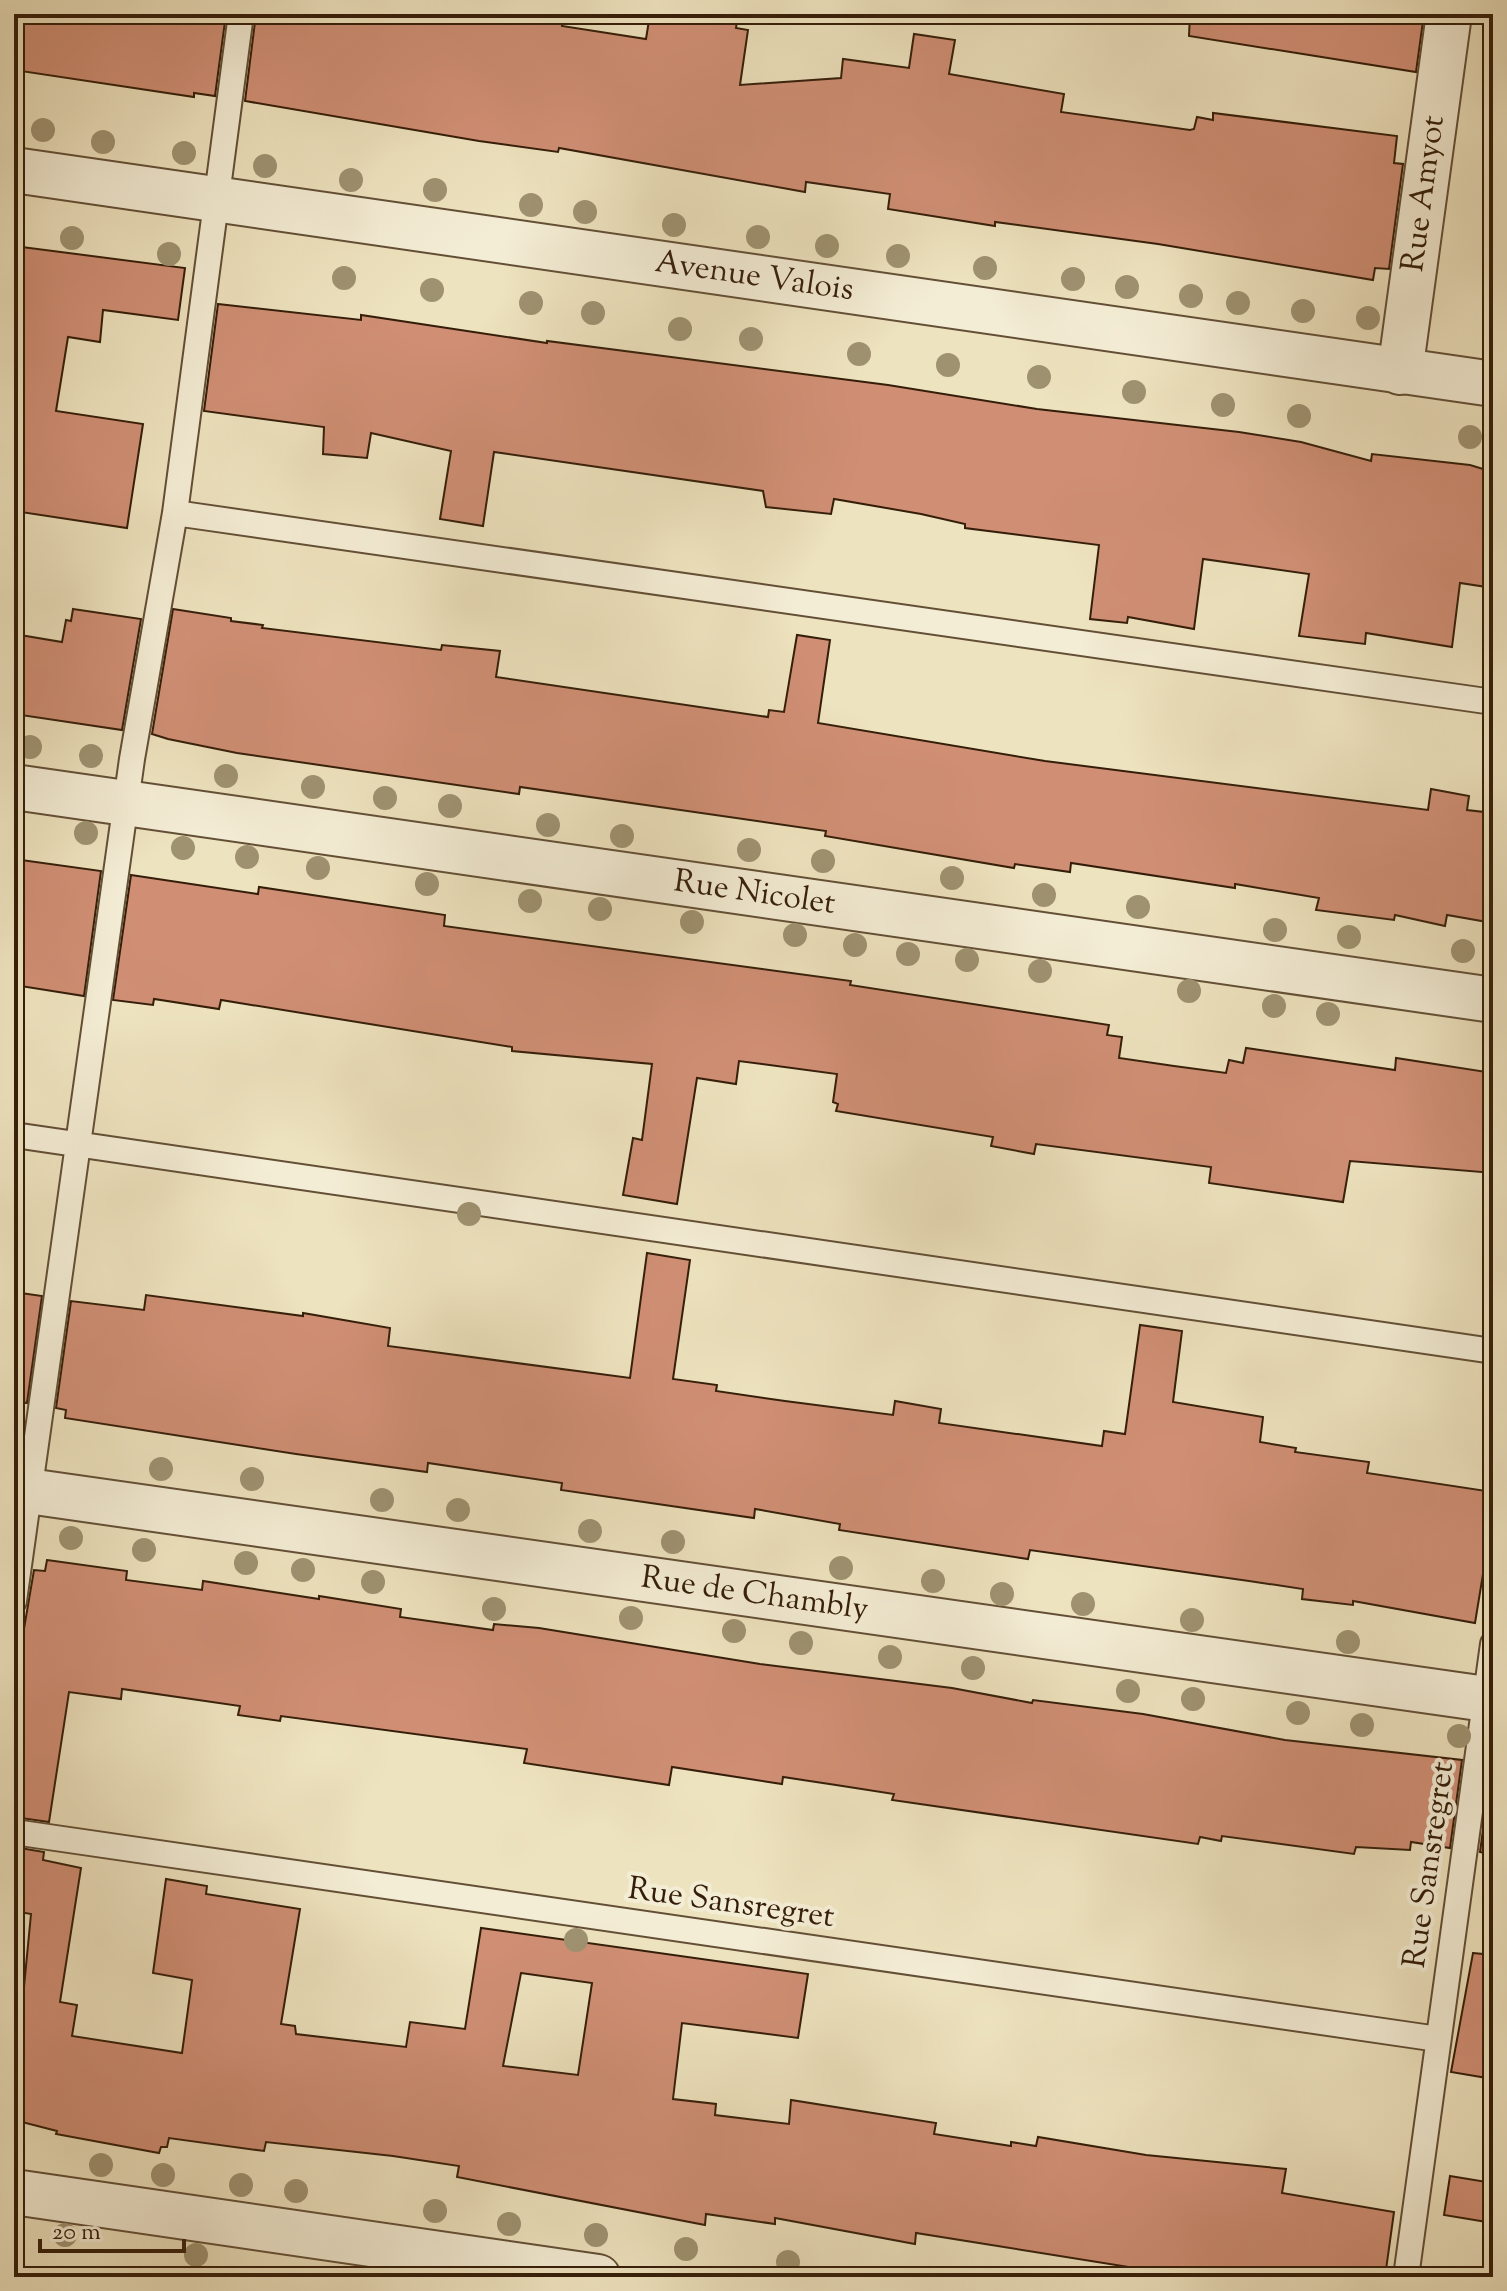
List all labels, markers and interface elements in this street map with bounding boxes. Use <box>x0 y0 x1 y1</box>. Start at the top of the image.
street label: Rue Amyot <box>1391 113 1458 275</box>
street label: Avenue Valois <box>652 240 857 314</box>
street label: Rue Nicolet <box>671 859 838 928</box>
street label: Rue de Chambly <box>638 1556 871 1634</box>
street label: Rue Sansregret <box>1393 1759 1467 1971</box>
street label: Rue Sansregret <box>625 1867 837 1941</box>
scale bar <box>40 2203 184 2253</box>
text: 20 m <box>52 2216 101 2250</box>

